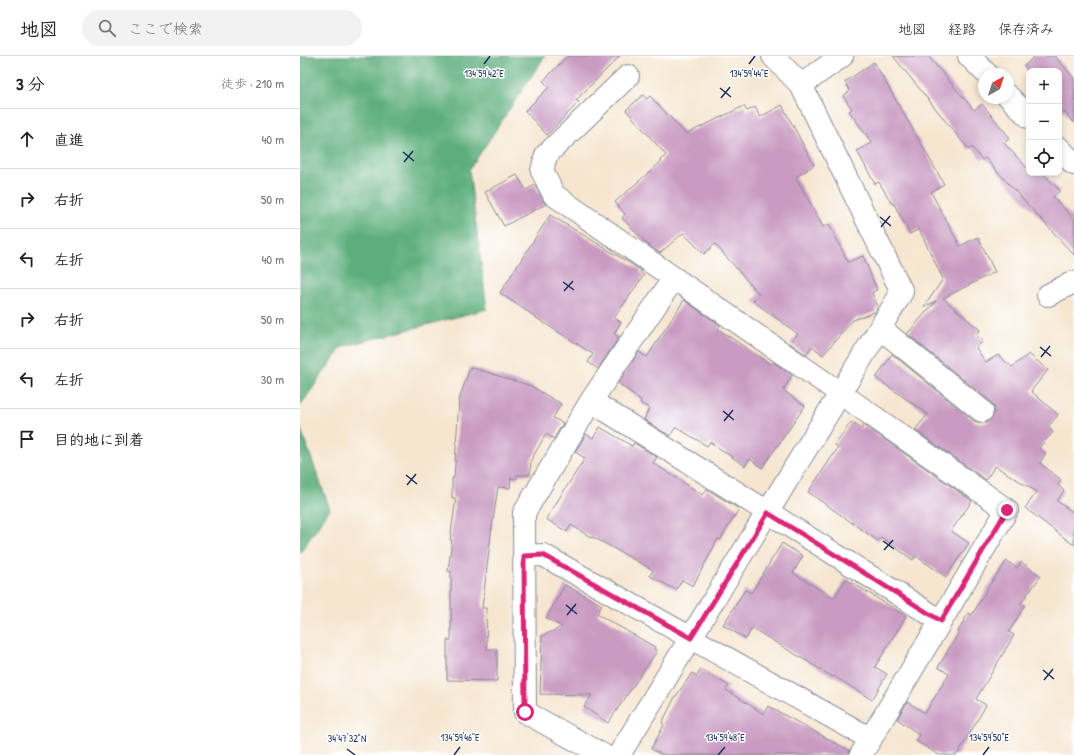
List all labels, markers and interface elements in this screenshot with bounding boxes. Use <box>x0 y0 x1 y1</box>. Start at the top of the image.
search box <box>82 10 362 46</box>
text: 地図 <box>20 16 58 42</box>
icon: search <box>96 17 118 39</box>
text: ここで検索 <box>128 18 203 39</box>
text: 地図 <box>898 19 926 38</box>
text: 経路 <box>948 19 976 38</box>
text: 保存済み <box>998 19 1054 38</box>
text: 134°59'42"E <box>464 67 504 80</box>
text: 134°59'44"E <box>730 67 769 80</box>
north arrow <box>978 68 1014 104</box>
map controls <box>1026 68 1062 176</box>
button: + <box>1026 68 1062 104</box>
text: 3 分 <box>16 72 45 95</box>
text: 徒歩 · 210 m <box>221 74 284 92</box>
button: − <box>1026 104 1062 140</box>
icon: ahead <box>16 128 38 150</box>
text: 直進 <box>54 129 84 150</box>
text: 40 m <box>261 130 284 148</box>
button: locate <box>1026 140 1062 176</box>
icon: right <box>16 188 38 210</box>
text: 右折 <box>54 189 84 210</box>
text: 50 m <box>261 190 284 208</box>
icon: left <box>16 248 38 270</box>
text: 左折 <box>54 249 84 270</box>
text: 40 m <box>261 250 284 268</box>
icon: right <box>16 308 38 330</box>
text: 右折 <box>54 309 84 330</box>
text: 50 m <box>261 310 284 328</box>
icon: left <box>16 368 38 390</box>
text: 左折 <box>54 369 84 390</box>
text: 30 m <box>261 370 284 388</box>
icon: arrive <box>16 428 38 450</box>
text: 目的地に到着 <box>54 429 144 450</box>
route end <box>998 501 1016 519</box>
route start <box>516 703 534 721</box>
text: 134°59'46"E <box>441 731 480 744</box>
text: 134°59'48"E <box>705 731 745 744</box>
text: 134°59'50"E <box>969 731 1010 744</box>
text: 34°47'32"N <box>328 732 366 745</box>

